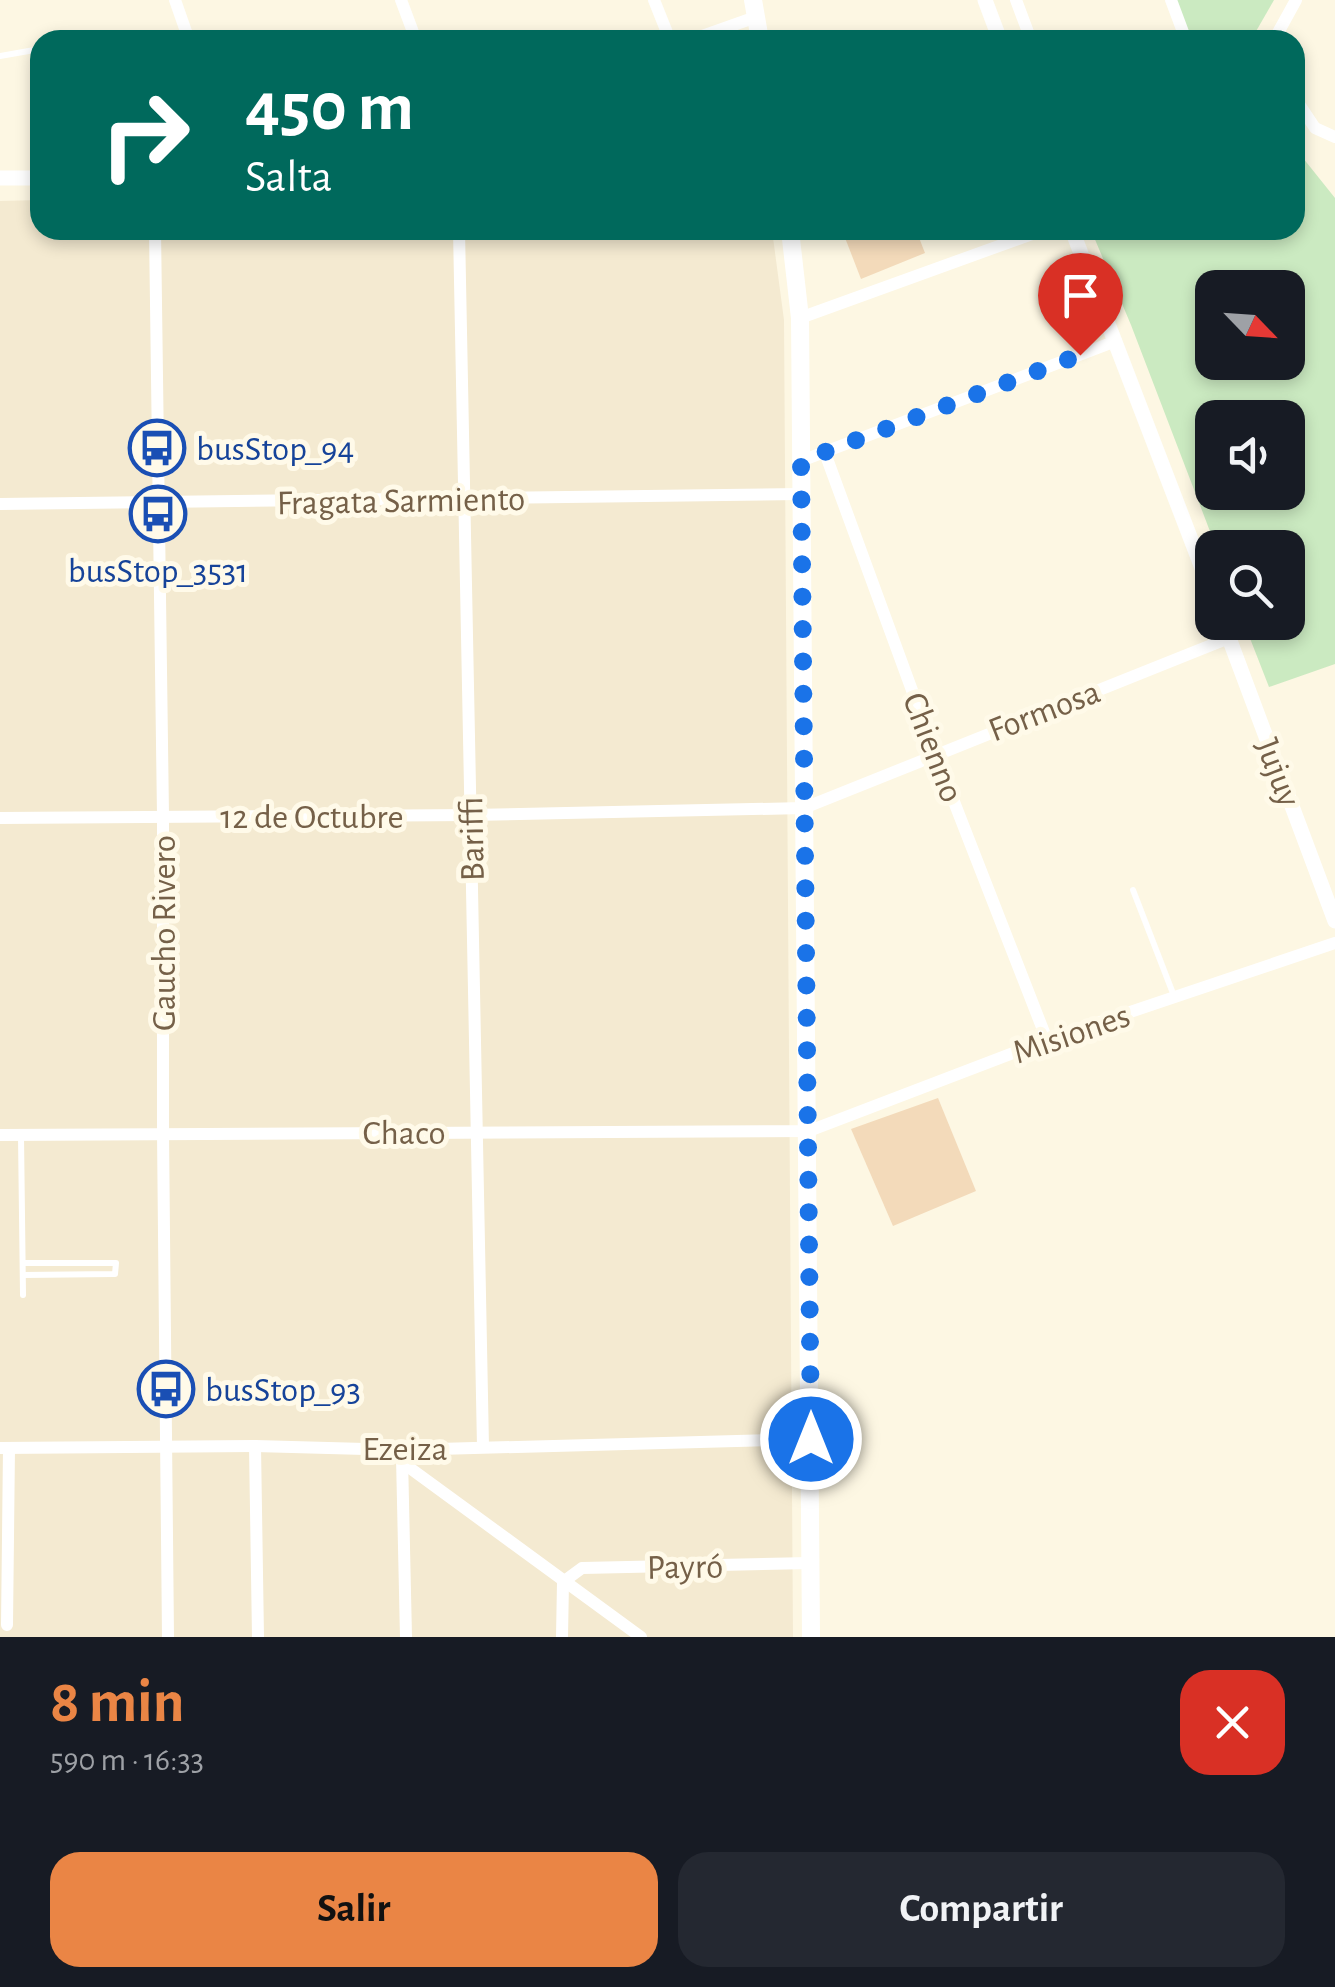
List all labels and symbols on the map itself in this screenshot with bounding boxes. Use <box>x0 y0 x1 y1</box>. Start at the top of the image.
pin <box>1038 253 1123 356</box>
north arrow <box>1195 270 1305 380</box>
bus stop icon: busStop_94 <box>127 418 187 478</box>
place label: busStop_94 <box>196 432 354 467</box>
street label: Fragata Sarmiento <box>277 482 526 521</box>
bus stop icon: busStop_3531 <box>128 484 188 544</box>
place label: busStop_3531 <box>68 554 248 589</box>
street label: Formosa <box>984 674 1105 749</box>
street label: Chienno <box>896 688 969 807</box>
street label: Jujuy <box>1249 734 1306 812</box>
street label: Bariffi <box>454 796 491 881</box>
street label: 12 de Octubre <box>220 800 404 835</box>
street label: Gaucho Rivero <box>147 835 182 1031</box>
street label: Misiones <box>1008 998 1135 1071</box>
street label: Chaco <box>362 1116 446 1151</box>
bus stop icon: busStop_93 <box>136 1359 196 1419</box>
place label: busStop_93 <box>205 1373 361 1408</box>
position arrow <box>759 1387 863 1491</box>
street label: Ezeiza <box>362 1432 448 1467</box>
street label: Payró <box>647 1549 724 1586</box>

